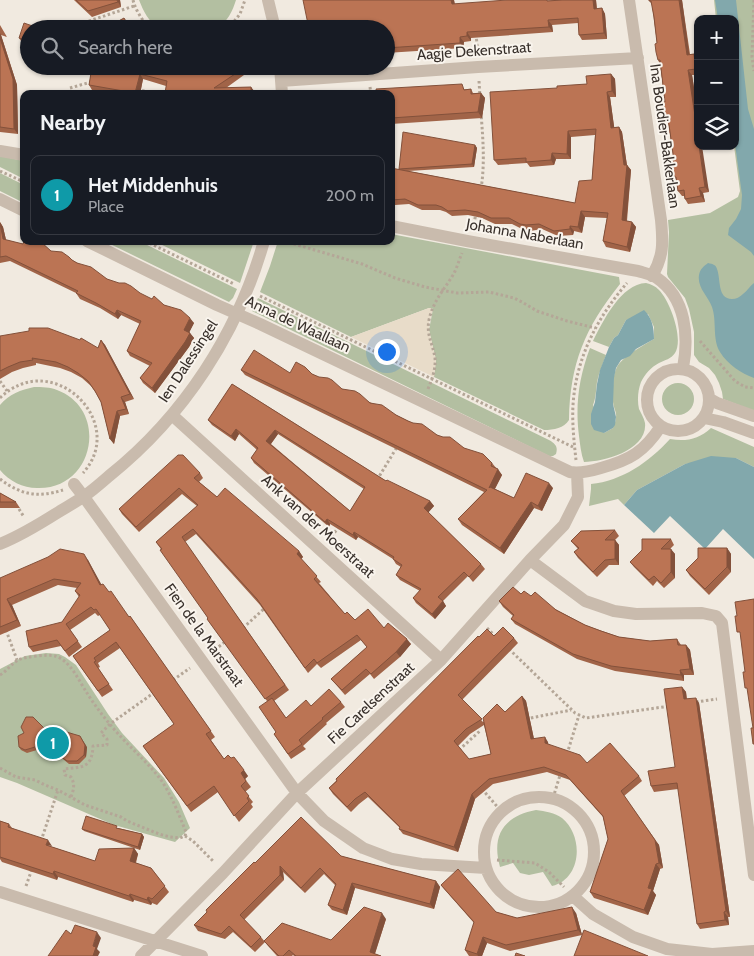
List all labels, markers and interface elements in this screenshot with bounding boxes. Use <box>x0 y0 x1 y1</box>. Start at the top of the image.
map controls <box>694 15 739 150</box>
button: + <box>694 15 739 60</box>
search box <box>20 20 395 75</box>
icon: search <box>38 34 66 62</box>
text: Search here <box>78 36 172 59</box>
street label: Aagje Dekenstraat <box>416 38 532 64</box>
button: − <box>694 60 739 105</box>
street label: Ina Boudier-Bakkerlaan <box>646 63 684 209</box>
button: layers <box>694 105 739 150</box>
text: Nearby <box>40 110 106 135</box>
text: Het Middenhuis <box>88 174 218 197</box>
text: 1 <box>54 186 60 205</box>
text: 200 m <box>326 186 374 205</box>
text: Place <box>88 197 124 216</box>
street label: Johanna Naberlaan <box>464 215 585 253</box>
street label: Anna de Waallaan <box>243 292 353 356</box>
street label: Ien Dalessingel <box>155 316 222 406</box>
your location <box>374 339 400 365</box>
street label: Ank van der Moerstraat <box>258 470 378 582</box>
street label: Fien de la Marstraat <box>161 580 247 690</box>
street label: Fie Carelsenstraat <box>324 658 418 748</box>
pin: 1 <box>37 724 69 762</box>

